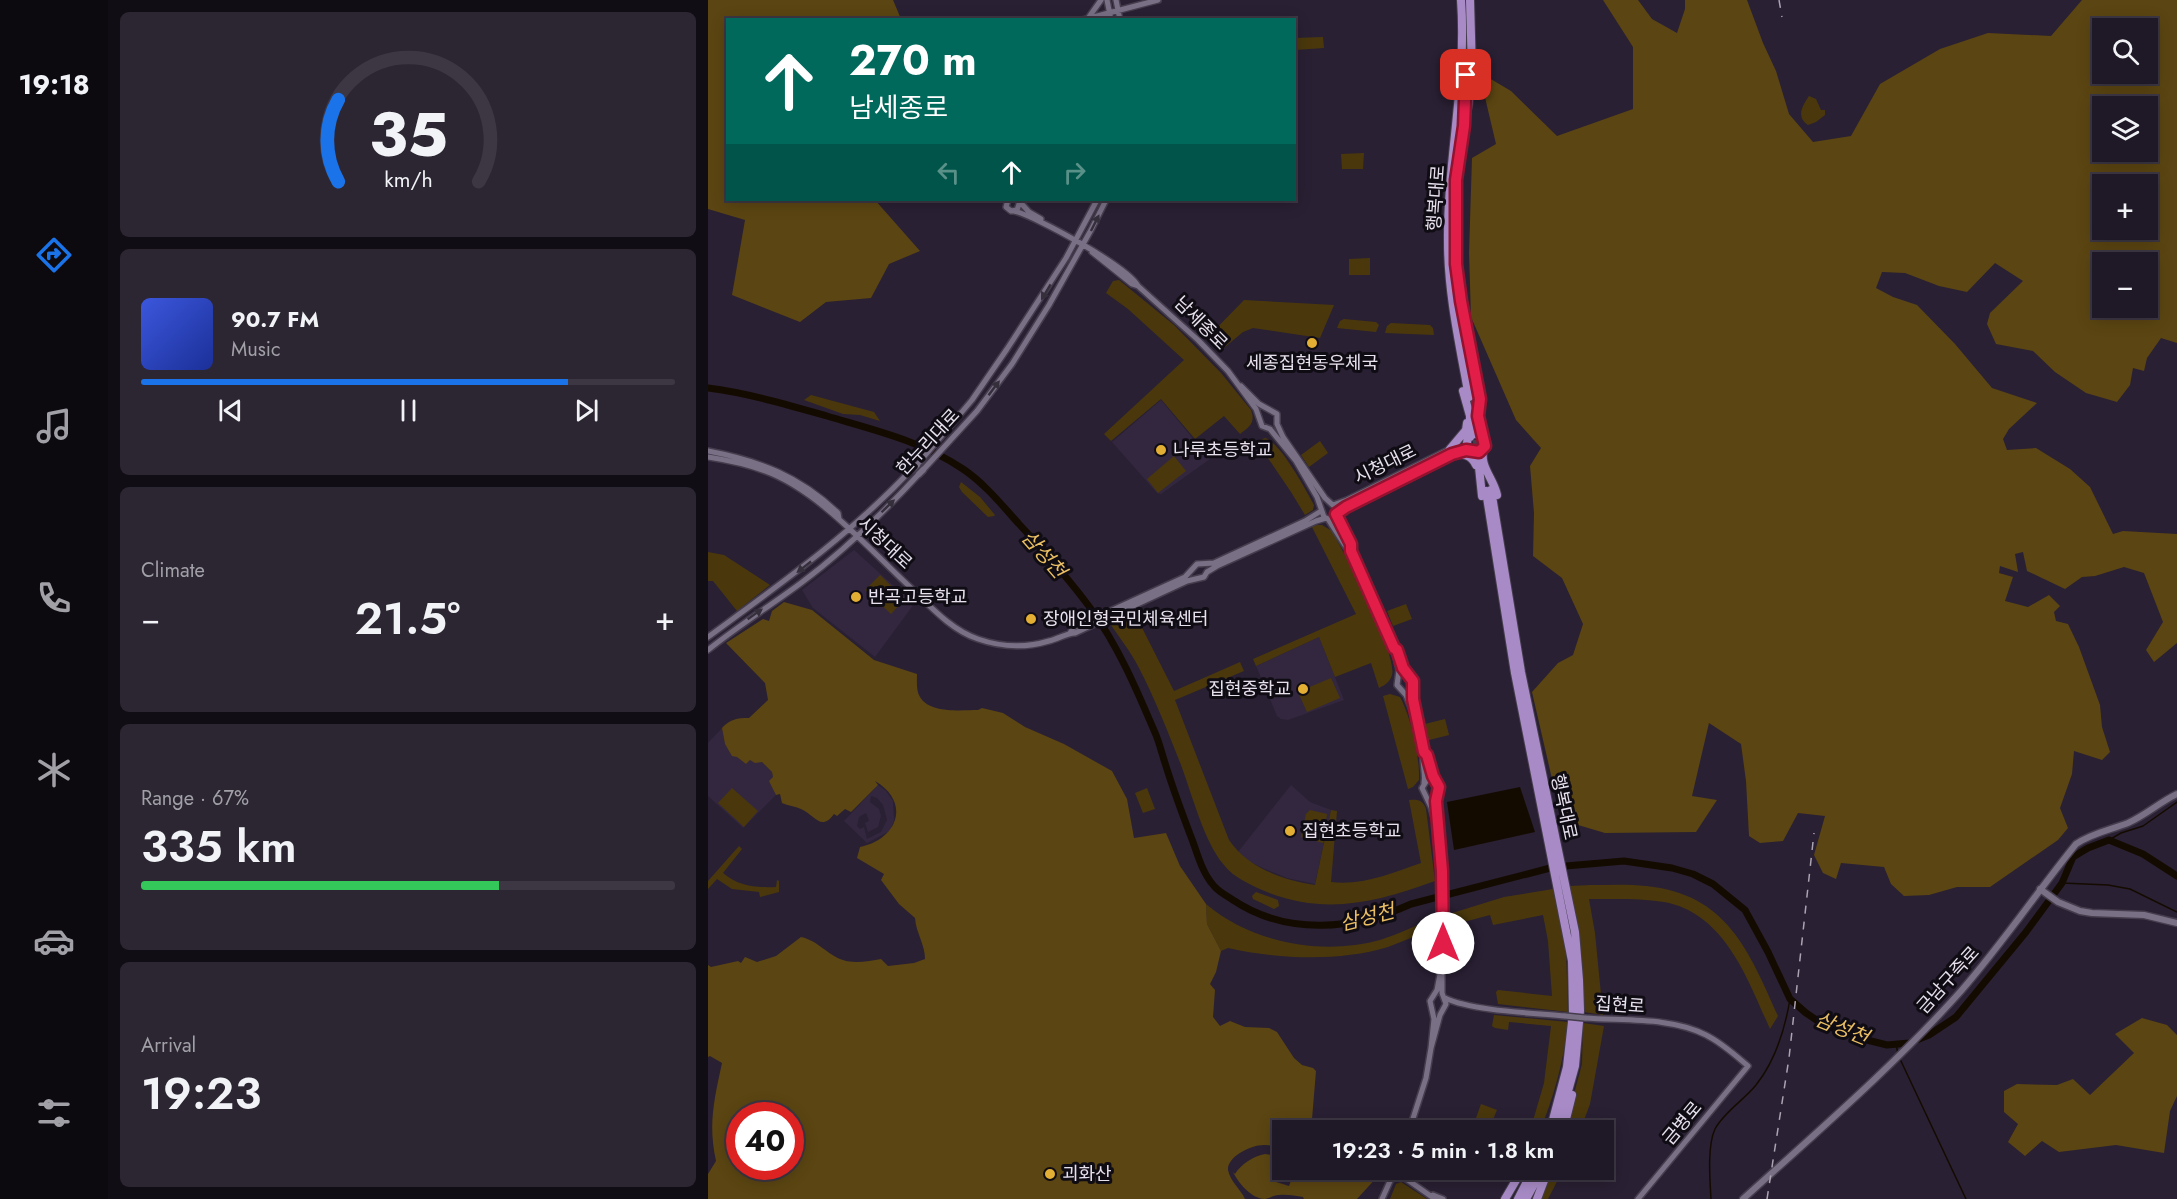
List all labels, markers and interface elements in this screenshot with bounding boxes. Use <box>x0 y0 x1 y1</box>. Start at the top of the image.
map controls <box>2092 18 2158 318</box>
button: search <box>2092 18 2158 84</box>
text: 270 m <box>849 30 977 91</box>
icon: ahead <box>750 42 828 120</box>
pin <box>1440 49 1491 100</box>
icon: arrive <box>1449 58 1482 91</box>
text: 19:18 <box>18 65 90 104</box>
text: 남세종로 <box>849 88 948 127</box>
text: 35 <box>368 89 447 179</box>
button: layers <box>2092 96 2158 162</box>
icon: left <box>932 156 965 189</box>
icon: ahead <box>995 156 1028 189</box>
icon: right <box>1058 156 1091 189</box>
text: km/h <box>384 164 432 195</box>
street label: 행복대로 <box>1421 164 1451 232</box>
button: + <box>2092 174 2158 240</box>
one-way arrow <box>1090 214 1100 231</box>
icon: directions <box>33 234 75 276</box>
button: − <box>2092 252 2158 318</box>
one-way arrow <box>1040 284 1051 300</box>
street label: 남세종로 <box>1168 290 1234 356</box>
text: 90.7 FM <box>231 303 319 335</box>
text: Music <box>231 335 281 364</box>
marker: 세종집현동우체국 <box>1305 336 1319 350</box>
place label: 세종집현동우체국 <box>1246 350 1378 376</box>
one-way arrow <box>988 381 1000 396</box>
icon: previous <box>214 394 247 427</box>
icon: pause <box>392 394 425 427</box>
icon: next <box>570 394 603 427</box>
street label: 한누리대로 <box>890 403 966 481</box>
icon: music <box>33 405 75 447</box>
place label: 나루초등학교 <box>1173 437 1272 463</box>
street label: 시청대로 <box>1350 438 1420 490</box>
marker: 나루초등학교 <box>1154 443 1168 457</box>
one-way arrow <box>881 499 896 513</box>
street label: 시청대로 <box>852 511 918 575</box>
water label: 삼성천 <box>1015 524 1074 587</box>
text: Climate <box>141 556 205 585</box>
one-way arrow <box>796 561 811 573</box>
icon: phone <box>33 577 75 619</box>
place label: 반곡고등학교 <box>868 584 967 610</box>
text: 21.5° <box>355 586 460 651</box>
marker: 반곡고등학교 <box>849 590 863 604</box>
text: − <box>141 595 160 642</box>
text: + <box>655 595 675 642</box>
place label: 장애인형국민체육센터 <box>1043 606 1209 632</box>
one-way arrow <box>746 609 763 620</box>
marker: 장애인형국민체육센터 <box>1024 612 1038 626</box>
place label: 집현중학교 <box>1208 676 1291 702</box>
marker: 집현중학교 <box>1296 682 1310 696</box>
icon: climate <box>33 749 75 791</box>
street label: 행복대로 <box>1544 772 1584 842</box>
text: Range · 67% <box>141 784 249 813</box>
text: 335 km <box>141 814 297 879</box>
place label: 집현초등학교 <box>1302 818 1401 844</box>
marker: 집현초등학교 <box>1283 824 1297 838</box>
water label: 삼성천 <box>1337 896 1400 938</box>
position arrow <box>1411 911 1475 975</box>
icon: car <box>33 920 75 962</box>
street label: 금남구즉로 <box>1911 941 1985 1019</box>
street label: 집현로 <box>1594 990 1646 1020</box>
water label: 삼성천 <box>1811 1005 1875 1053</box>
text: Arrival <box>141 1031 196 1060</box>
text: 19:23 <box>141 1061 261 1126</box>
icon: filters <box>33 1092 75 1134</box>
street label: 금병로 <box>1656 1096 1708 1150</box>
speed limit sign: 40 <box>726 1102 804 1180</box>
text: 19:23 · 5 min · 1.8 km <box>1332 1134 1554 1166</box>
place label: 괴화산 <box>1062 1161 1112 1187</box>
marker: 괴화산 <box>1043 1167 1057 1181</box>

